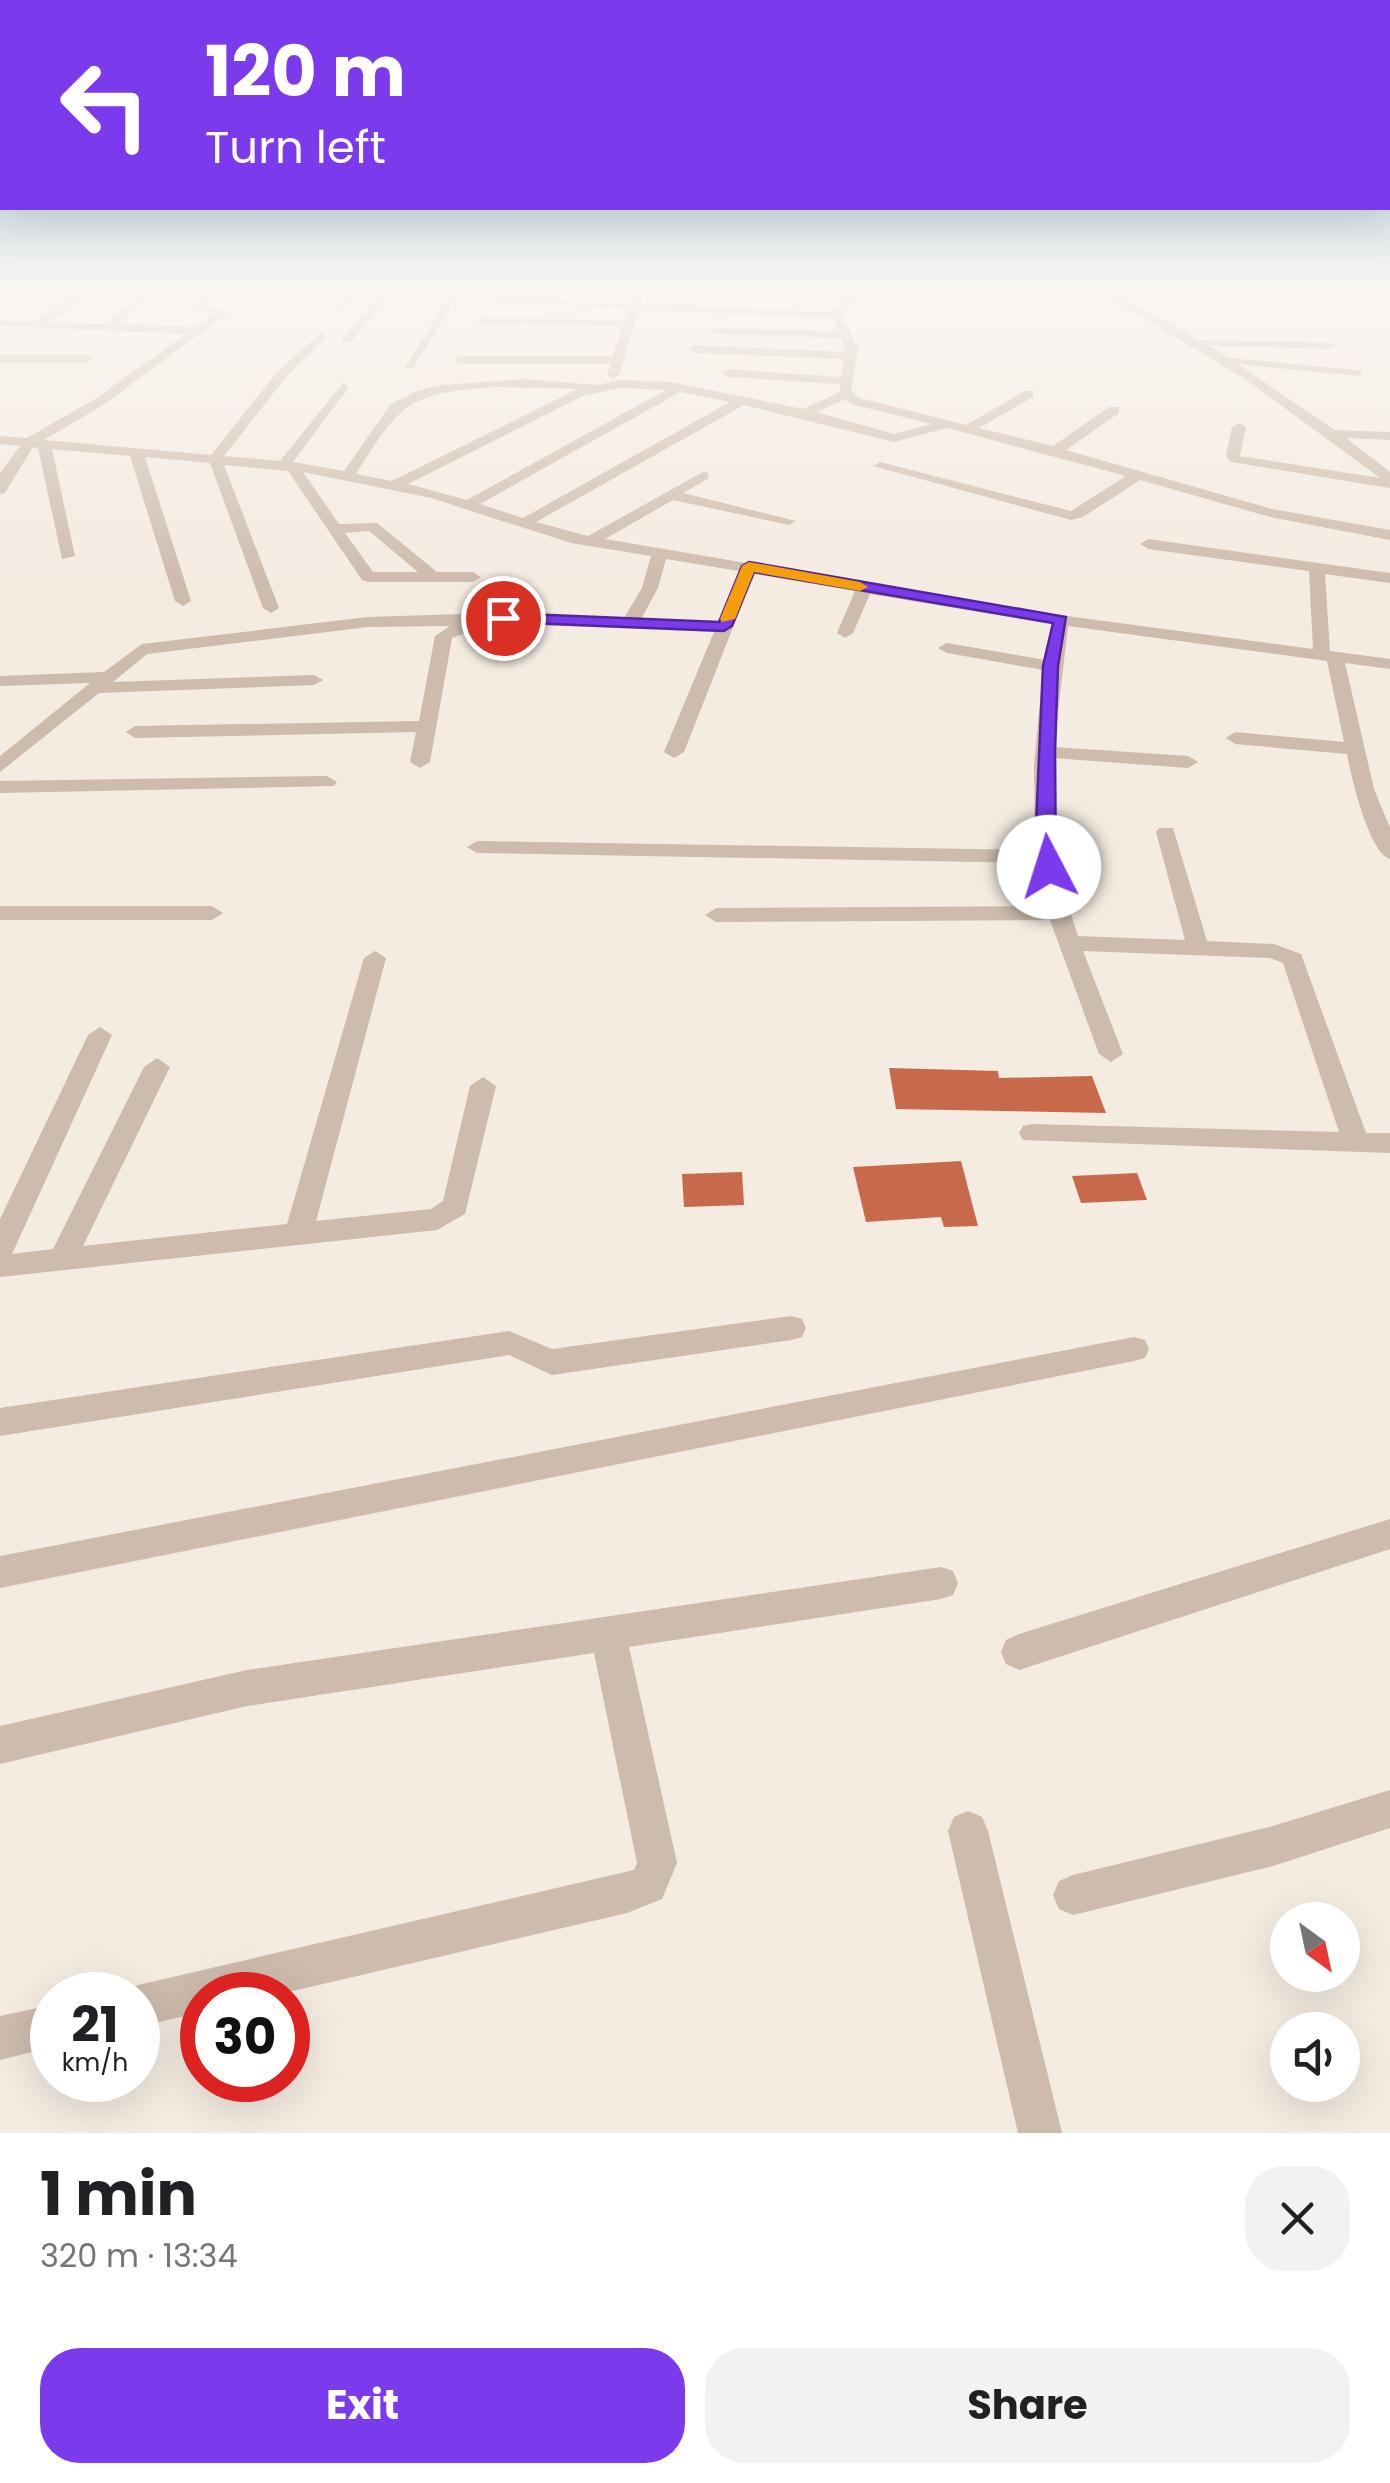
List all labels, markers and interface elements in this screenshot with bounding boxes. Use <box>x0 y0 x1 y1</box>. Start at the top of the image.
text: 120 m <box>205 22 406 121</box>
icon: left <box>40 40 170 170</box>
text: Turn left <box>205 116 386 179</box>
pin <box>461 576 546 661</box>
icon: arrive <box>476 591 531 646</box>
position arrow <box>997 815 1101 919</box>
north arrow <box>1270 1902 1360 1992</box>
map controls <box>1270 1902 1360 2102</box>
speed limit sign: 30 <box>180 1972 310 2102</box>
text: 21 <box>71 1989 119 2060</box>
button: sound <box>1270 2012 1360 2102</box>
text: km/h <box>62 2045 128 2080</box>
text: 1 min <box>40 2152 197 2236</box>
button: close <box>1245 2166 1350 2271</box>
text: 320 m · 13:34 <box>40 2233 238 2278</box>
button: Exit <box>40 2348 685 2463</box>
button: Share <box>705 2348 1350 2463</box>

